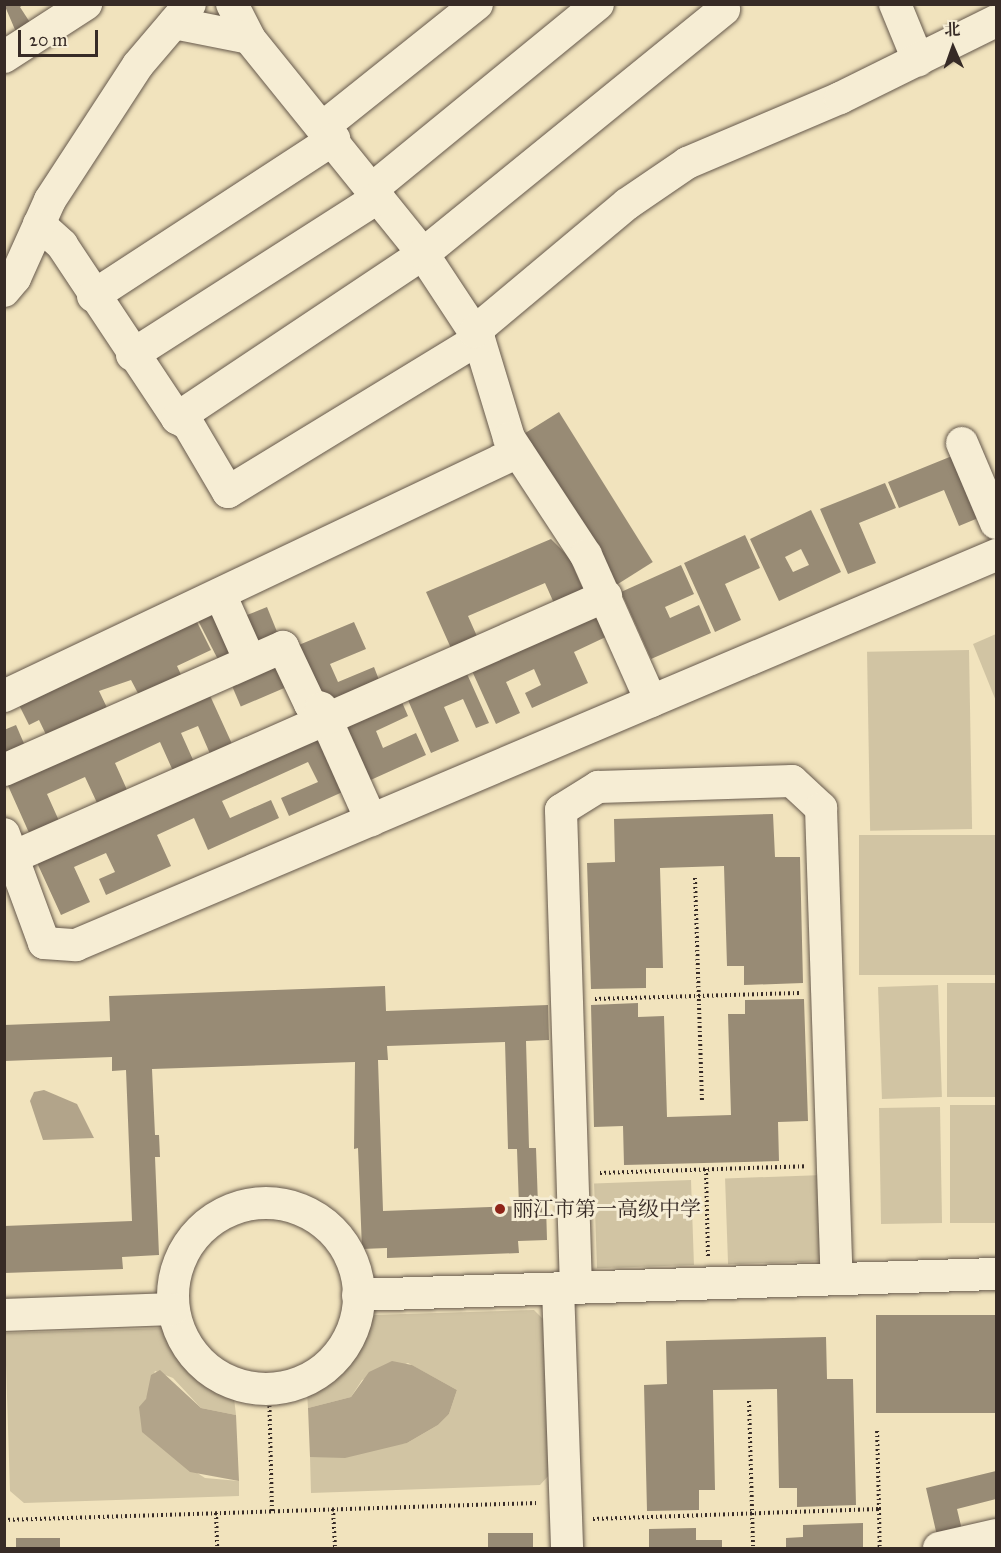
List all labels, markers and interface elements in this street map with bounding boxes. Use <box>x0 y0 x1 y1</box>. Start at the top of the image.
scale bar <box>21 18 100 56</box>
north arrow <box>923 18 983 78</box>
text: 北 <box>944 20 961 39</box>
text: 20 m <box>29 29 67 51</box>
place label: 丽江市第一高级中学 <box>512 1196 701 1222</box>
marker: 丽江市第一高级中学 <box>493 1202 507 1216</box>

